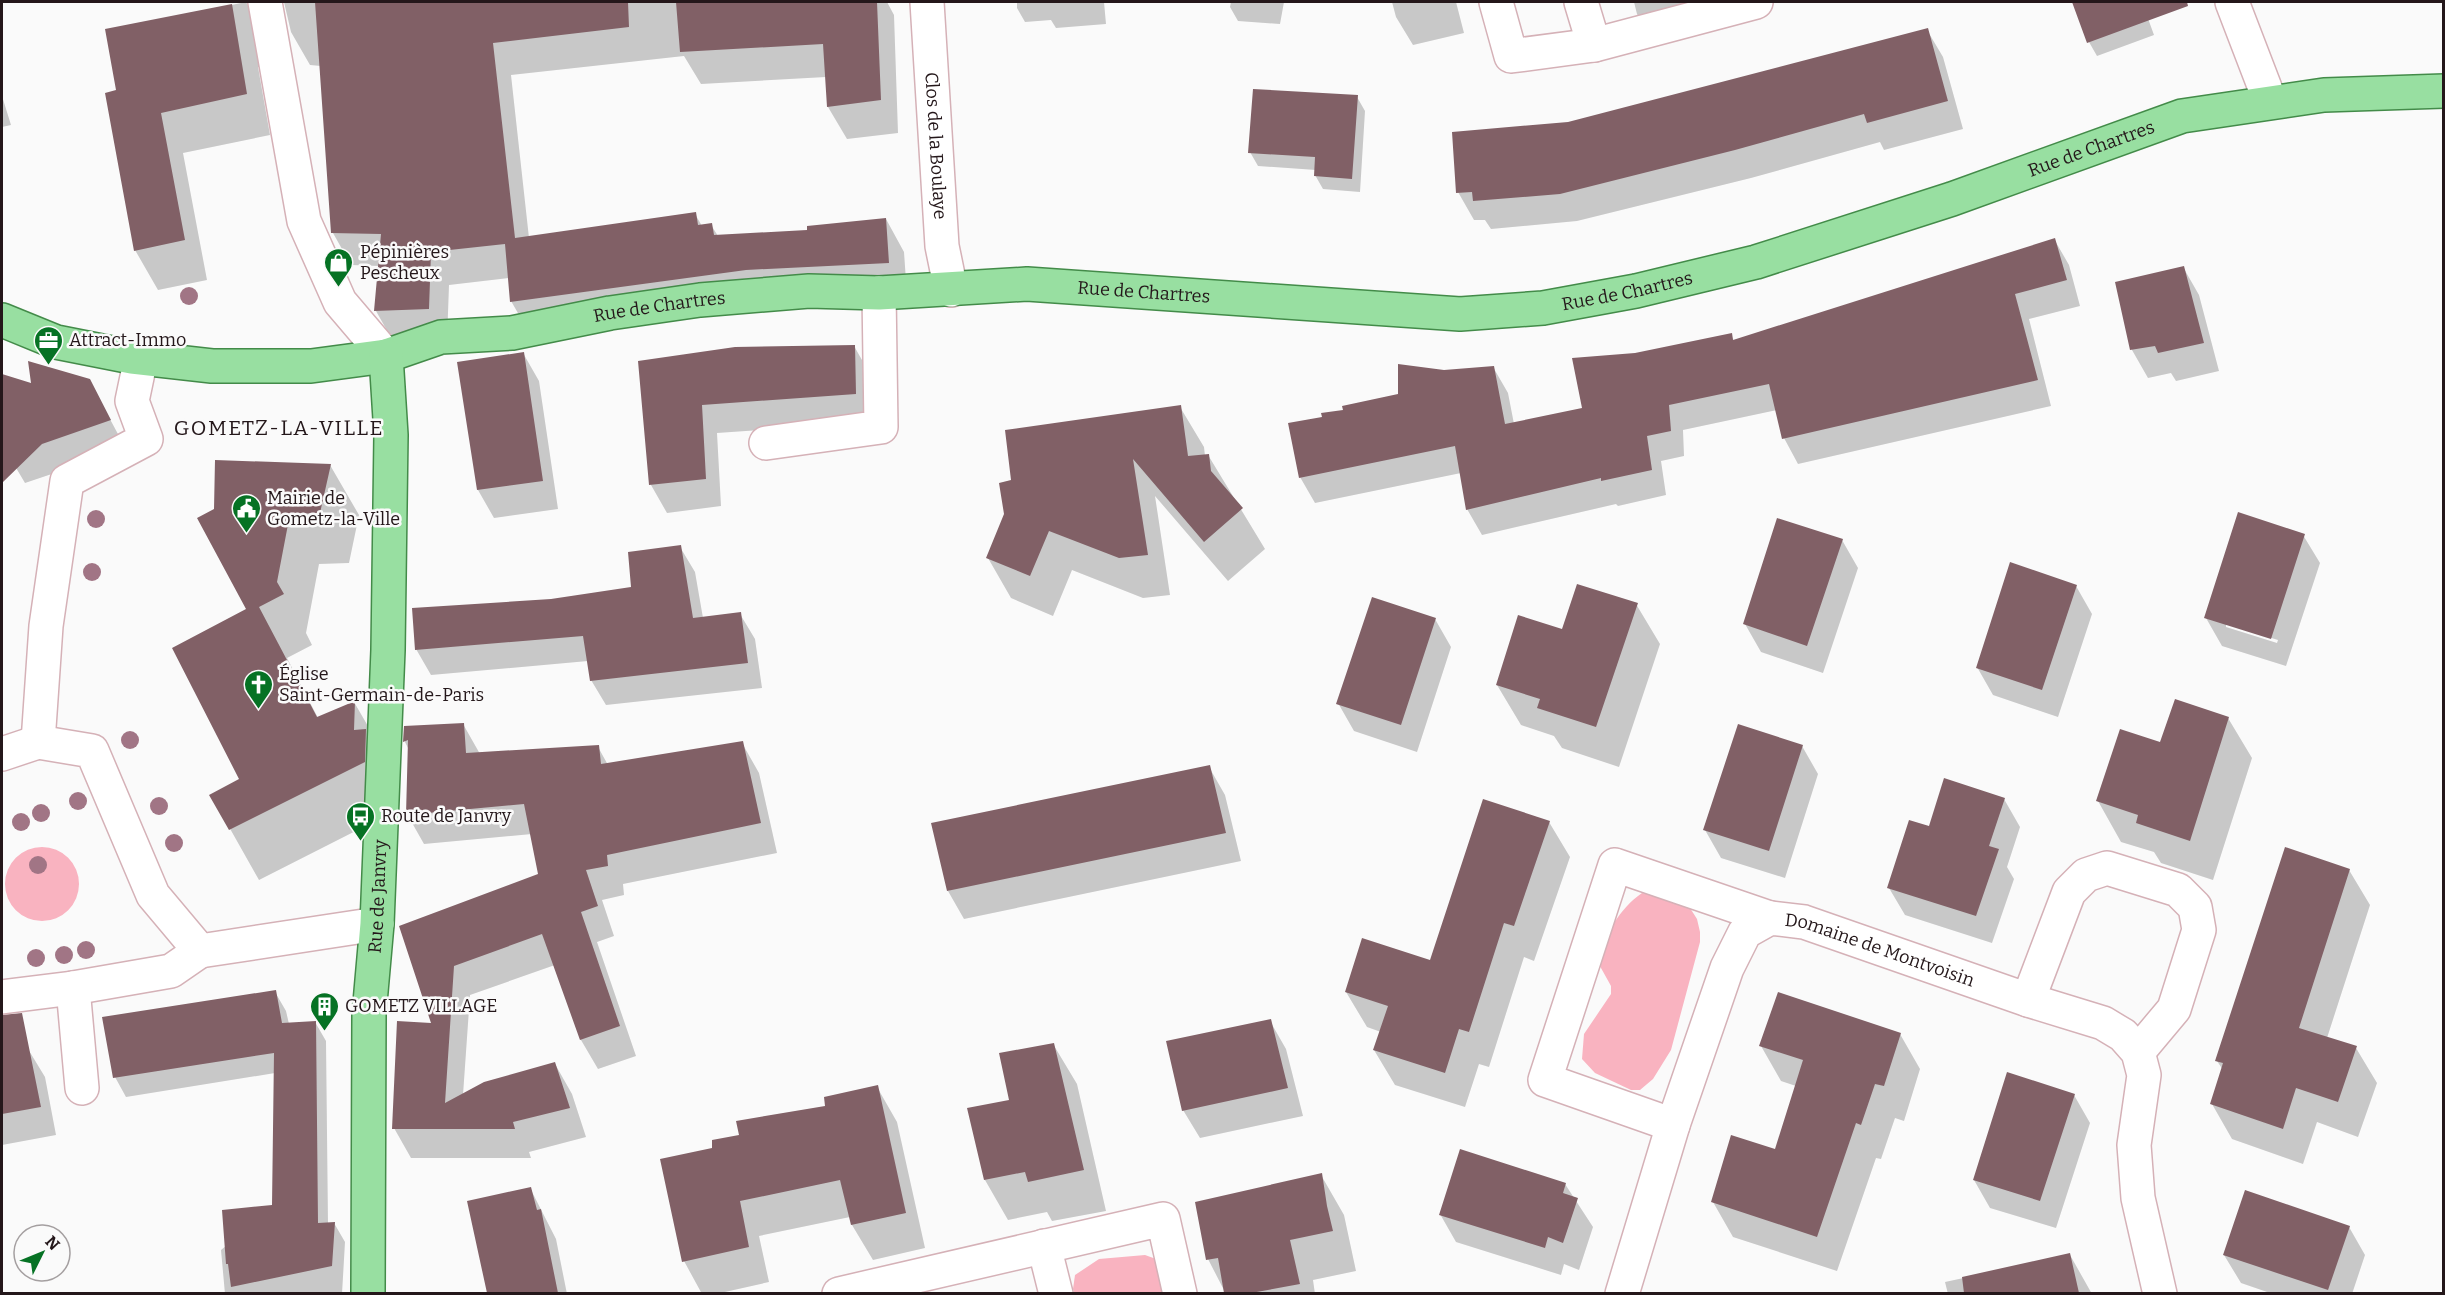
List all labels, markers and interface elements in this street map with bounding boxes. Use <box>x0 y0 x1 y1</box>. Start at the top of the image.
street label: Clos de la Boulaye <box>920 71 951 220</box>
street label: Rue de Chartres <box>2025 116 2158 182</box>
place label: Pépinières Pescheux <box>360 241 449 284</box>
shop icon: Pépinières Pescheux <box>323 246 355 288</box>
street label: Rue de Chartres <box>1560 267 1695 315</box>
street label: Rue de Chartres <box>1077 277 1211 308</box>
street label: Rue de Chartres <box>591 287 726 327</box>
office icon: Attract-Immo <box>32 324 64 366</box>
place label: Attract-Immo <box>69 329 186 351</box>
district label: GOMETZ-LA-VILLE <box>174 415 384 441</box>
place label: Mairie de Gometz-la-Ville <box>267 487 400 530</box>
public building icon: Mairie de Gometz-la-Ville <box>230 492 262 534</box>
place label: Église Saint-Germain-de-Paris <box>279 662 484 706</box>
church icon: Église Saint-Germain-de-Paris <box>242 668 274 710</box>
bus stop icon: Route de Janvry <box>344 800 376 842</box>
place label: Route de Janvry <box>381 805 512 827</box>
street label: Rue de Janvry <box>363 839 391 954</box>
street label: Domaine de Montvoisin <box>1784 909 1978 992</box>
building icon: GOMETZ VILLAGE <box>308 990 340 1032</box>
place label: GOMETZ VILLAGE <box>345 995 498 1017</box>
north arrow <box>12 1223 72 1283</box>
text: N <box>41 1232 64 1254</box>

